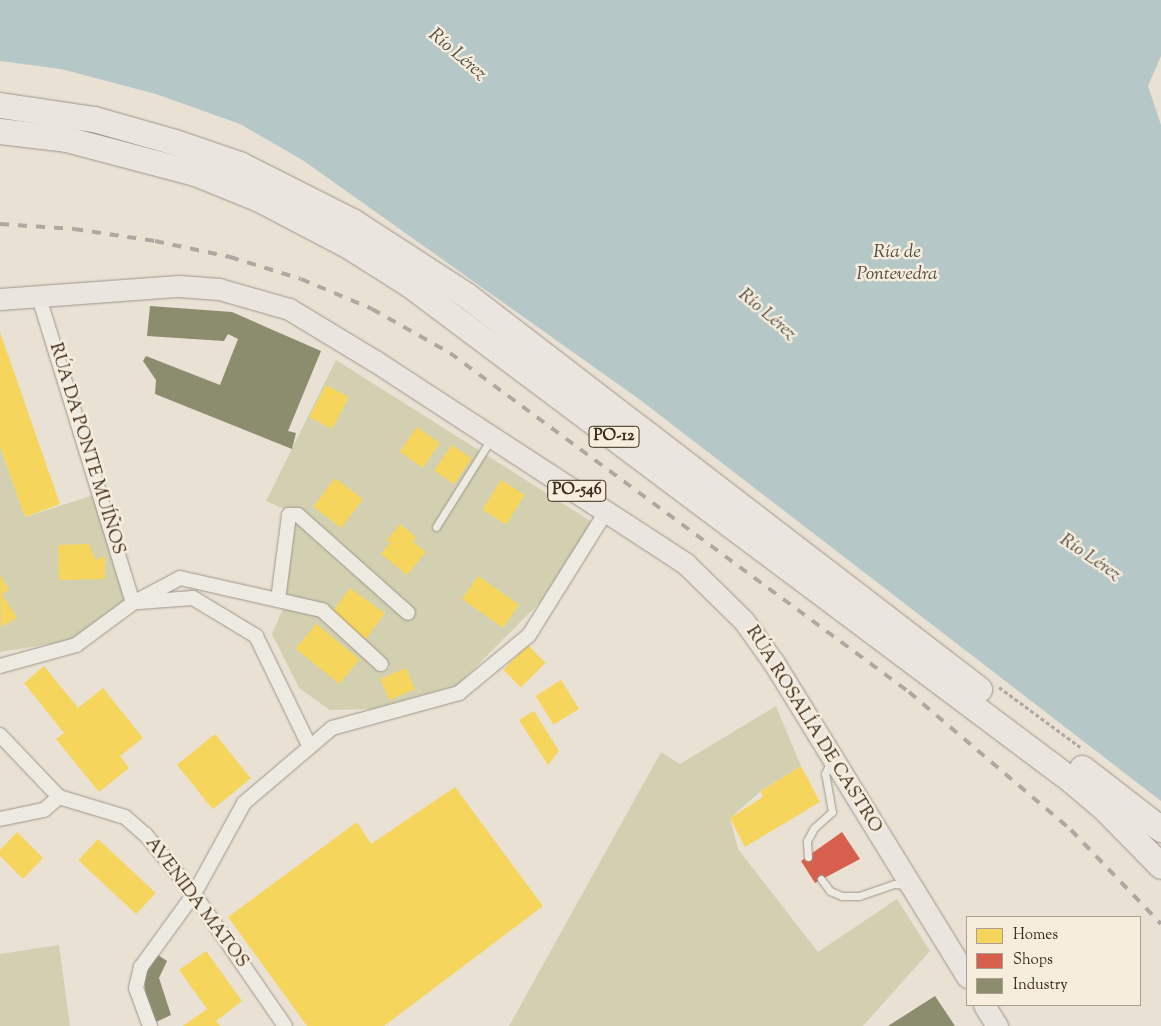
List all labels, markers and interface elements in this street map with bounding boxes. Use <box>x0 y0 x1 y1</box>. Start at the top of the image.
water label: Río Lérez <box>423 24 491 86</box>
water label: Ría de Pontevedra <box>856 242 938 286</box>
water label: Río Lérez <box>733 284 801 346</box>
street label: RÚA DA PONTE MUÍÑOS <box>43 341 129 557</box>
road number: PO-12 <box>588 424 640 451</box>
road number: PO-546 <box>547 478 607 504</box>
water label: Río Lérez <box>1055 529 1125 587</box>
street label: RÚA ROSALÍA DE CASTRO <box>740 623 886 837</box>
street label: AVENIDA MATOS <box>140 833 252 973</box>
legend <box>966 916 1141 1006</box>
text: Homes <box>1013 925 1058 946</box>
text: Shops <box>1013 950 1053 971</box>
text: Industry <box>1013 975 1068 996</box>

